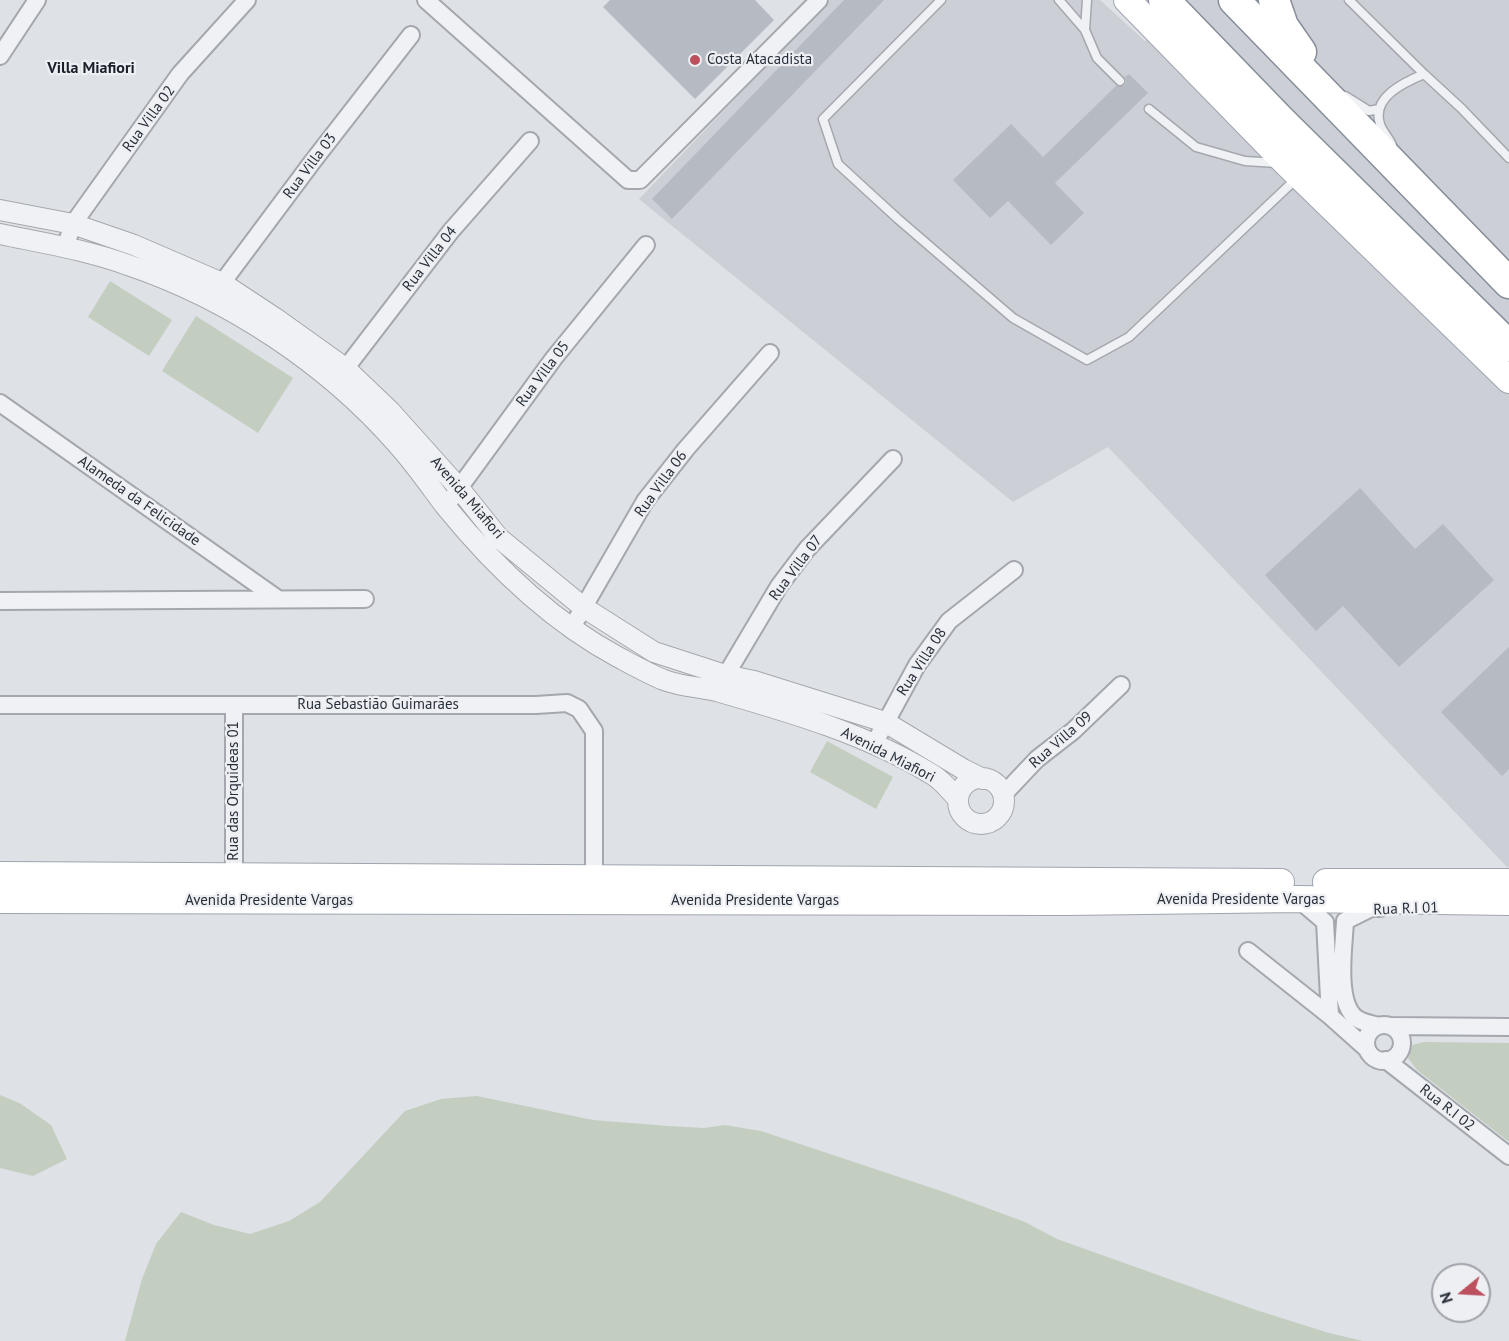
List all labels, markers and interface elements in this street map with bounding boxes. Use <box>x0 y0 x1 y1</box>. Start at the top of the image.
place label: Costa Atacadista <box>707 51 812 69</box>
marker: Costa Atacadista <box>688 53 702 67</box>
district label: Villa Miafiori <box>47 58 135 78</box>
street label: Rua Villa 02 <box>119 82 179 156</box>
street label: Rua Villa 03 <box>280 130 340 202</box>
street label: Rua Villa 04 <box>399 223 461 295</box>
street label: Rua Villa 05 <box>513 338 573 410</box>
street label: Rua Villa 06 <box>631 447 691 521</box>
street label: Alameda da Felicidade <box>74 452 204 550</box>
street label: Avenida Miafiori <box>426 453 508 543</box>
street label: Rua Villa 07 <box>766 532 826 604</box>
street label: Rua Villa 08 <box>893 625 951 699</box>
street label: Rua Sebastião Guimarães <box>297 696 459 714</box>
street label: Rua Villa 09 <box>1026 708 1096 772</box>
street label: Rua das Orquideas 01 <box>225 721 243 861</box>
street label: Avenida Miafiori <box>838 724 938 786</box>
street label: Avenida Presidente Vargas <box>1157 891 1325 909</box>
street label: Avenida Presidente Vargas <box>185 892 353 910</box>
street label: Avenida Presidente Vargas <box>671 892 839 910</box>
street label: Rua R.I 01 <box>1373 899 1439 919</box>
street label: Rua R.I 02 <box>1416 1081 1478 1135</box>
north arrow <box>1431 1263 1491 1323</box>
text: N <box>1435 1290 1457 1306</box>

